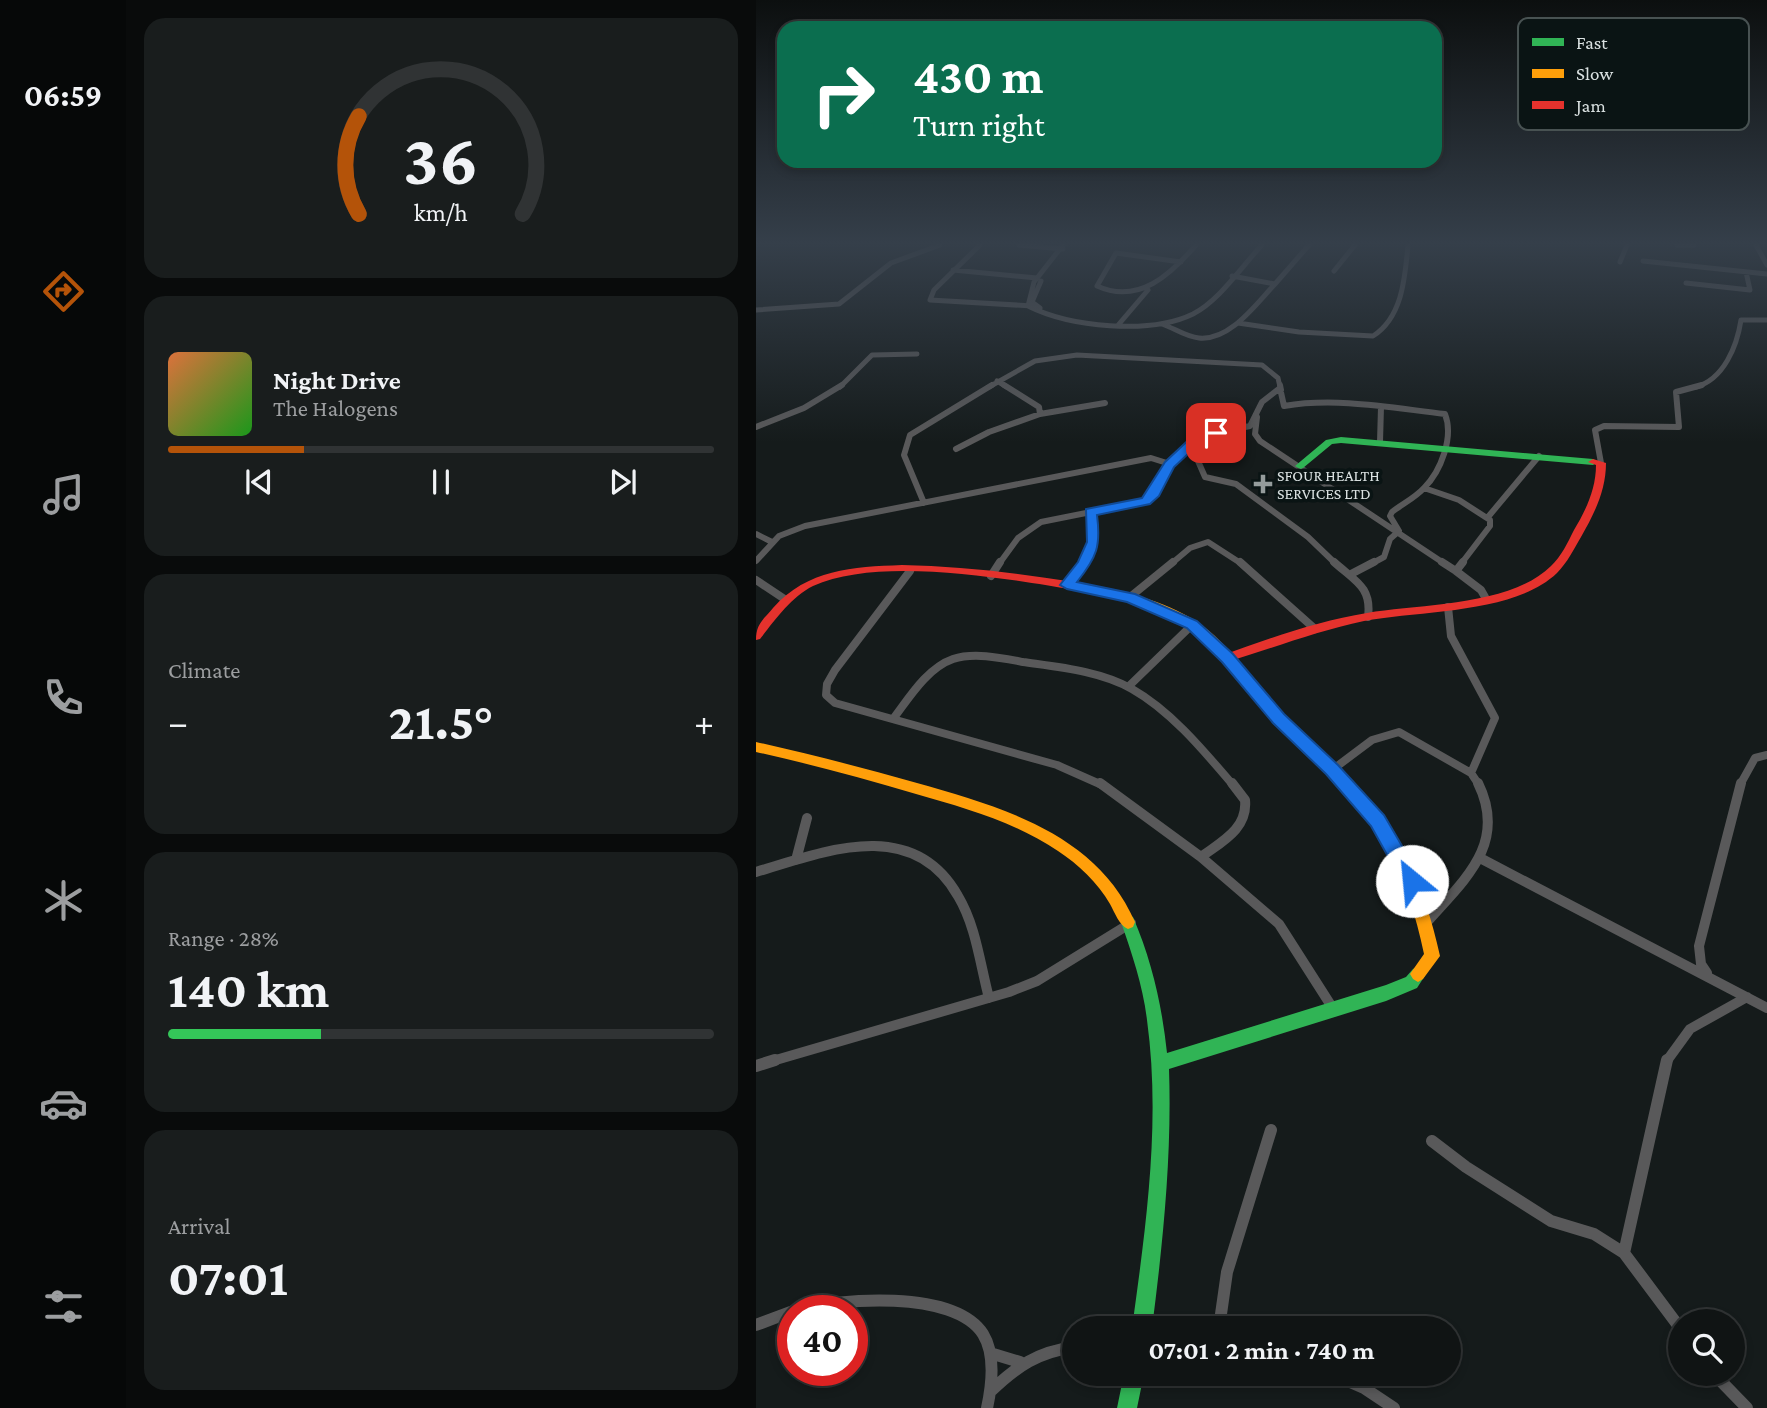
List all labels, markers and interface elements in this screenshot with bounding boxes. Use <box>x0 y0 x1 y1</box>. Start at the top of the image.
legend <box>1518 18 1749 130</box>
text: Fast <box>1576 32 1608 53</box>
icon: right <box>798 49 889 140</box>
text: 430 m <box>913 49 1044 104</box>
text: Slow <box>1576 63 1613 84</box>
text: 06:59 <box>24 77 102 113</box>
text: Jam <box>1574 95 1606 116</box>
text: Turn right <box>913 107 1045 143</box>
text: 36 <box>403 119 479 200</box>
text: km/h <box>414 199 468 226</box>
icon: directions <box>39 267 88 316</box>
text: Night Drive <box>273 366 401 395</box>
text: The Halogens <box>273 395 398 421</box>
pin <box>1186 403 1246 463</box>
icon: arrive <box>1197 414 1235 452</box>
icon: previous <box>240 463 278 501</box>
icon: pause <box>422 463 460 501</box>
icon: next <box>604 463 642 501</box>
place label: SFOUR HEALTH SERVICES LTD <box>1277 467 1380 502</box>
icon: music <box>39 470 88 519</box>
marker: SFOUR HEALTH SERVICES LTD <box>1255 476 1271 492</box>
text: Climate <box>168 657 240 683</box>
icon: phone <box>39 673 88 722</box>
text: 21.5° <box>389 692 494 750</box>
text: − <box>168 701 188 743</box>
text: + <box>694 701 714 743</box>
position arrow <box>1375 844 1449 918</box>
icon: climate <box>39 876 88 925</box>
text: Range · 28% <box>168 925 279 951</box>
text: 140 km <box>168 960 329 1018</box>
icon: car <box>39 1079 88 1128</box>
text: Arrival <box>168 1213 231 1239</box>
text: 07:01 <box>168 1248 288 1306</box>
icon: filters <box>39 1282 88 1331</box>
speed limit sign: 40 <box>777 1295 868 1386</box>
map controls <box>1668 1309 1745 1386</box>
button: search <box>1668 1309 1745 1386</box>
text: 07:01 · 2 min · 740 m <box>1148 1336 1375 1365</box>

